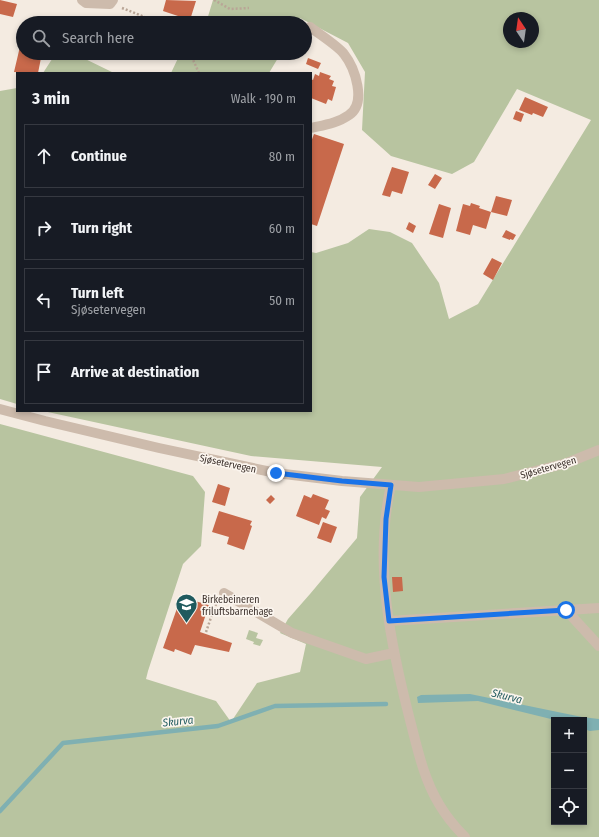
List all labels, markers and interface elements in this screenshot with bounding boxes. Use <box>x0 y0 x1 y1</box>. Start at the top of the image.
north arrow <box>503 12 539 48</box>
search box <box>16 16 312 60</box>
icon: search <box>30 27 52 49</box>
text: Search here <box>62 29 134 47</box>
text: 3 min <box>32 88 70 109</box>
text: Walk · 190 m <box>231 91 296 106</box>
icon: ahead <box>33 145 55 167</box>
text: Continue <box>71 147 127 165</box>
text: 80 m <box>269 149 295 164</box>
icon: right <box>33 217 55 239</box>
text: Turn right <box>71 219 132 237</box>
text: 60 m <box>269 221 295 236</box>
text: Turn left <box>71 284 124 302</box>
icon: left <box>33 289 55 311</box>
text: 50 m <box>269 293 295 308</box>
text: Sjøsetervegen <box>71 302 146 317</box>
icon: arrive <box>33 361 55 383</box>
text: Arrive at destination <box>71 363 199 381</box>
street label: Sjøsetervegen <box>198 452 257 476</box>
street label: Sjøsetervegen <box>519 454 578 482</box>
route end <box>267 464 285 482</box>
school or university icon: Birkebeineren friluftsbarnehage <box>174 592 200 625</box>
place label: Birkebeineren friluftsbarnehage <box>202 594 273 618</box>
route start <box>557 601 575 619</box>
water label: Skurva <box>489 686 524 707</box>
water label: Skurva <box>161 713 194 730</box>
map controls <box>551 717 587 825</box>
button: + <box>551 717 587 753</box>
button: − <box>551 753 587 789</box>
button: locate <box>551 789 587 825</box>

